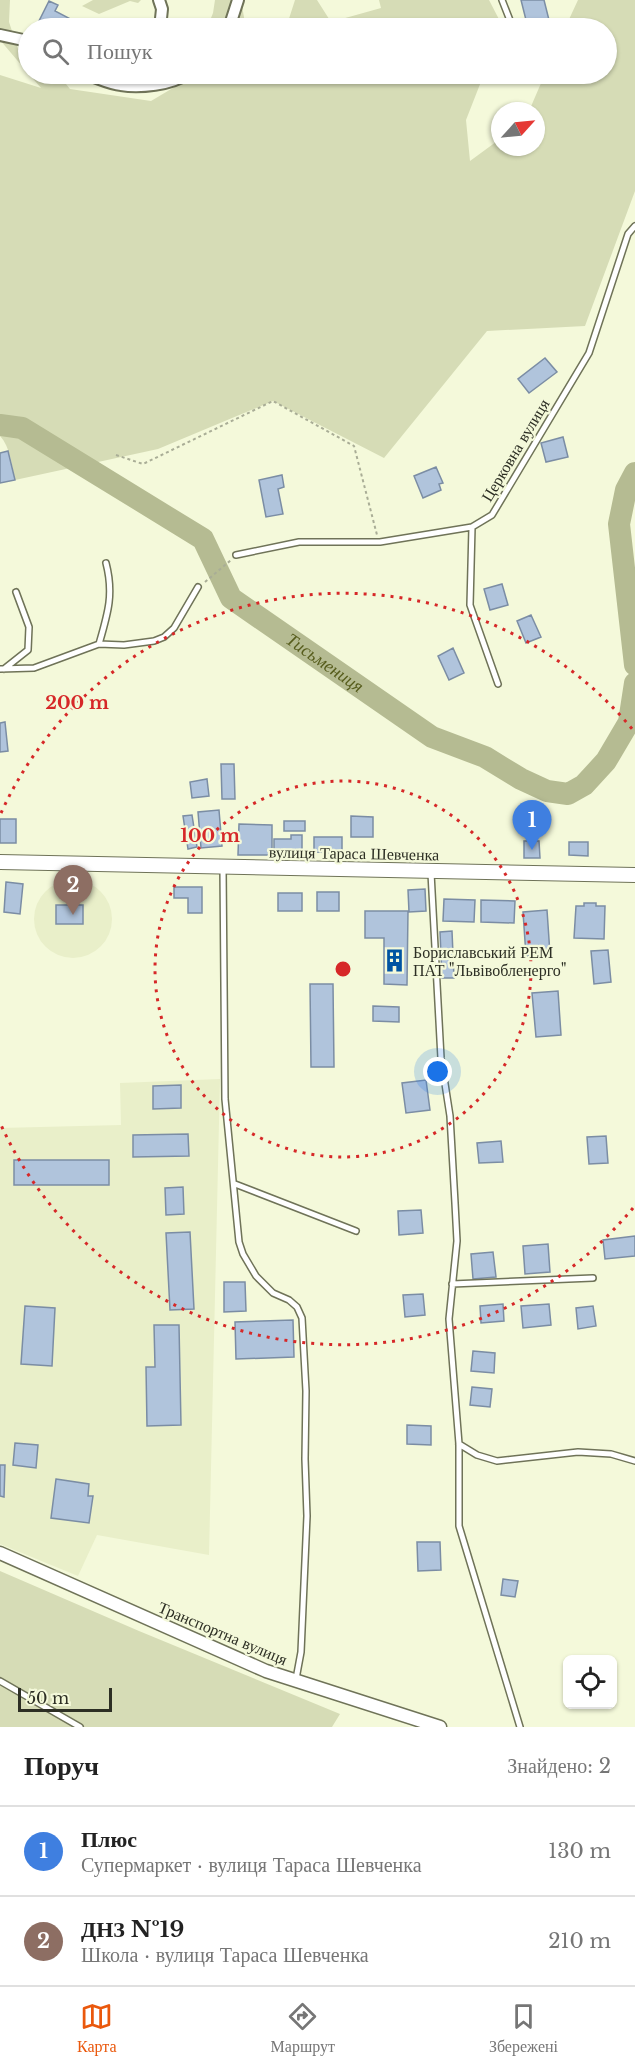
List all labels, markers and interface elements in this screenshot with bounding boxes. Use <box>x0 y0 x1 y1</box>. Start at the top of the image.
search box <box>18 18 617 84</box>
icon: search <box>39 35 72 68</box>
text: Пошук <box>87 38 153 65</box>
north arrow <box>491 102 545 156</box>
street label: Церковна вулиця <box>477 394 554 505</box>
water label: Тисьмениця <box>282 628 368 697</box>
text: 200 m <box>45 692 109 714</box>
pin: 1 <box>512 800 552 850</box>
text: 100 m <box>180 825 240 847</box>
street label: вулиця Тараса Шевченка <box>269 842 439 864</box>
pin: 2 <box>54 866 92 915</box>
place label: Бориславський РЕМ ПАТ "Львівобленерго" <box>413 942 567 980</box>
building icon: Бориславський РЕМ ПАТ "Львівобленерго" <box>382 948 408 974</box>
centre of rings <box>333 959 353 979</box>
your location <box>423 1057 452 1086</box>
street label: Транспортна вулиця <box>155 1597 291 1669</box>
map controls <box>563 1655 617 1709</box>
button: locate <box>563 1655 617 1709</box>
scale bar <box>18 1685 112 1712</box>
text: 50 m <box>27 1688 69 1708</box>
text: Поруч <box>24 1750 99 1782</box>
text: Знайдено: 2 <box>507 1754 611 1778</box>
text: Плюс <box>81 1826 137 1853</box>
text: 1 <box>39 1839 48 1863</box>
text: 130 m <box>548 1839 611 1863</box>
text: Супермаркет · вулиця Тараса Шевченка <box>81 1853 422 1877</box>
text: ДНЗ №19 <box>81 1916 184 1943</box>
text: 2 <box>37 1929 50 1953</box>
text: 210 m <box>548 1929 611 1953</box>
text: Школа · вулиця Тараса Шевченка <box>81 1943 369 1967</box>
tab: Карта <box>77 2000 117 2056</box>
tab: Маршрут <box>271 2000 335 2056</box>
tab: Збережені <box>489 2000 558 2056</box>

